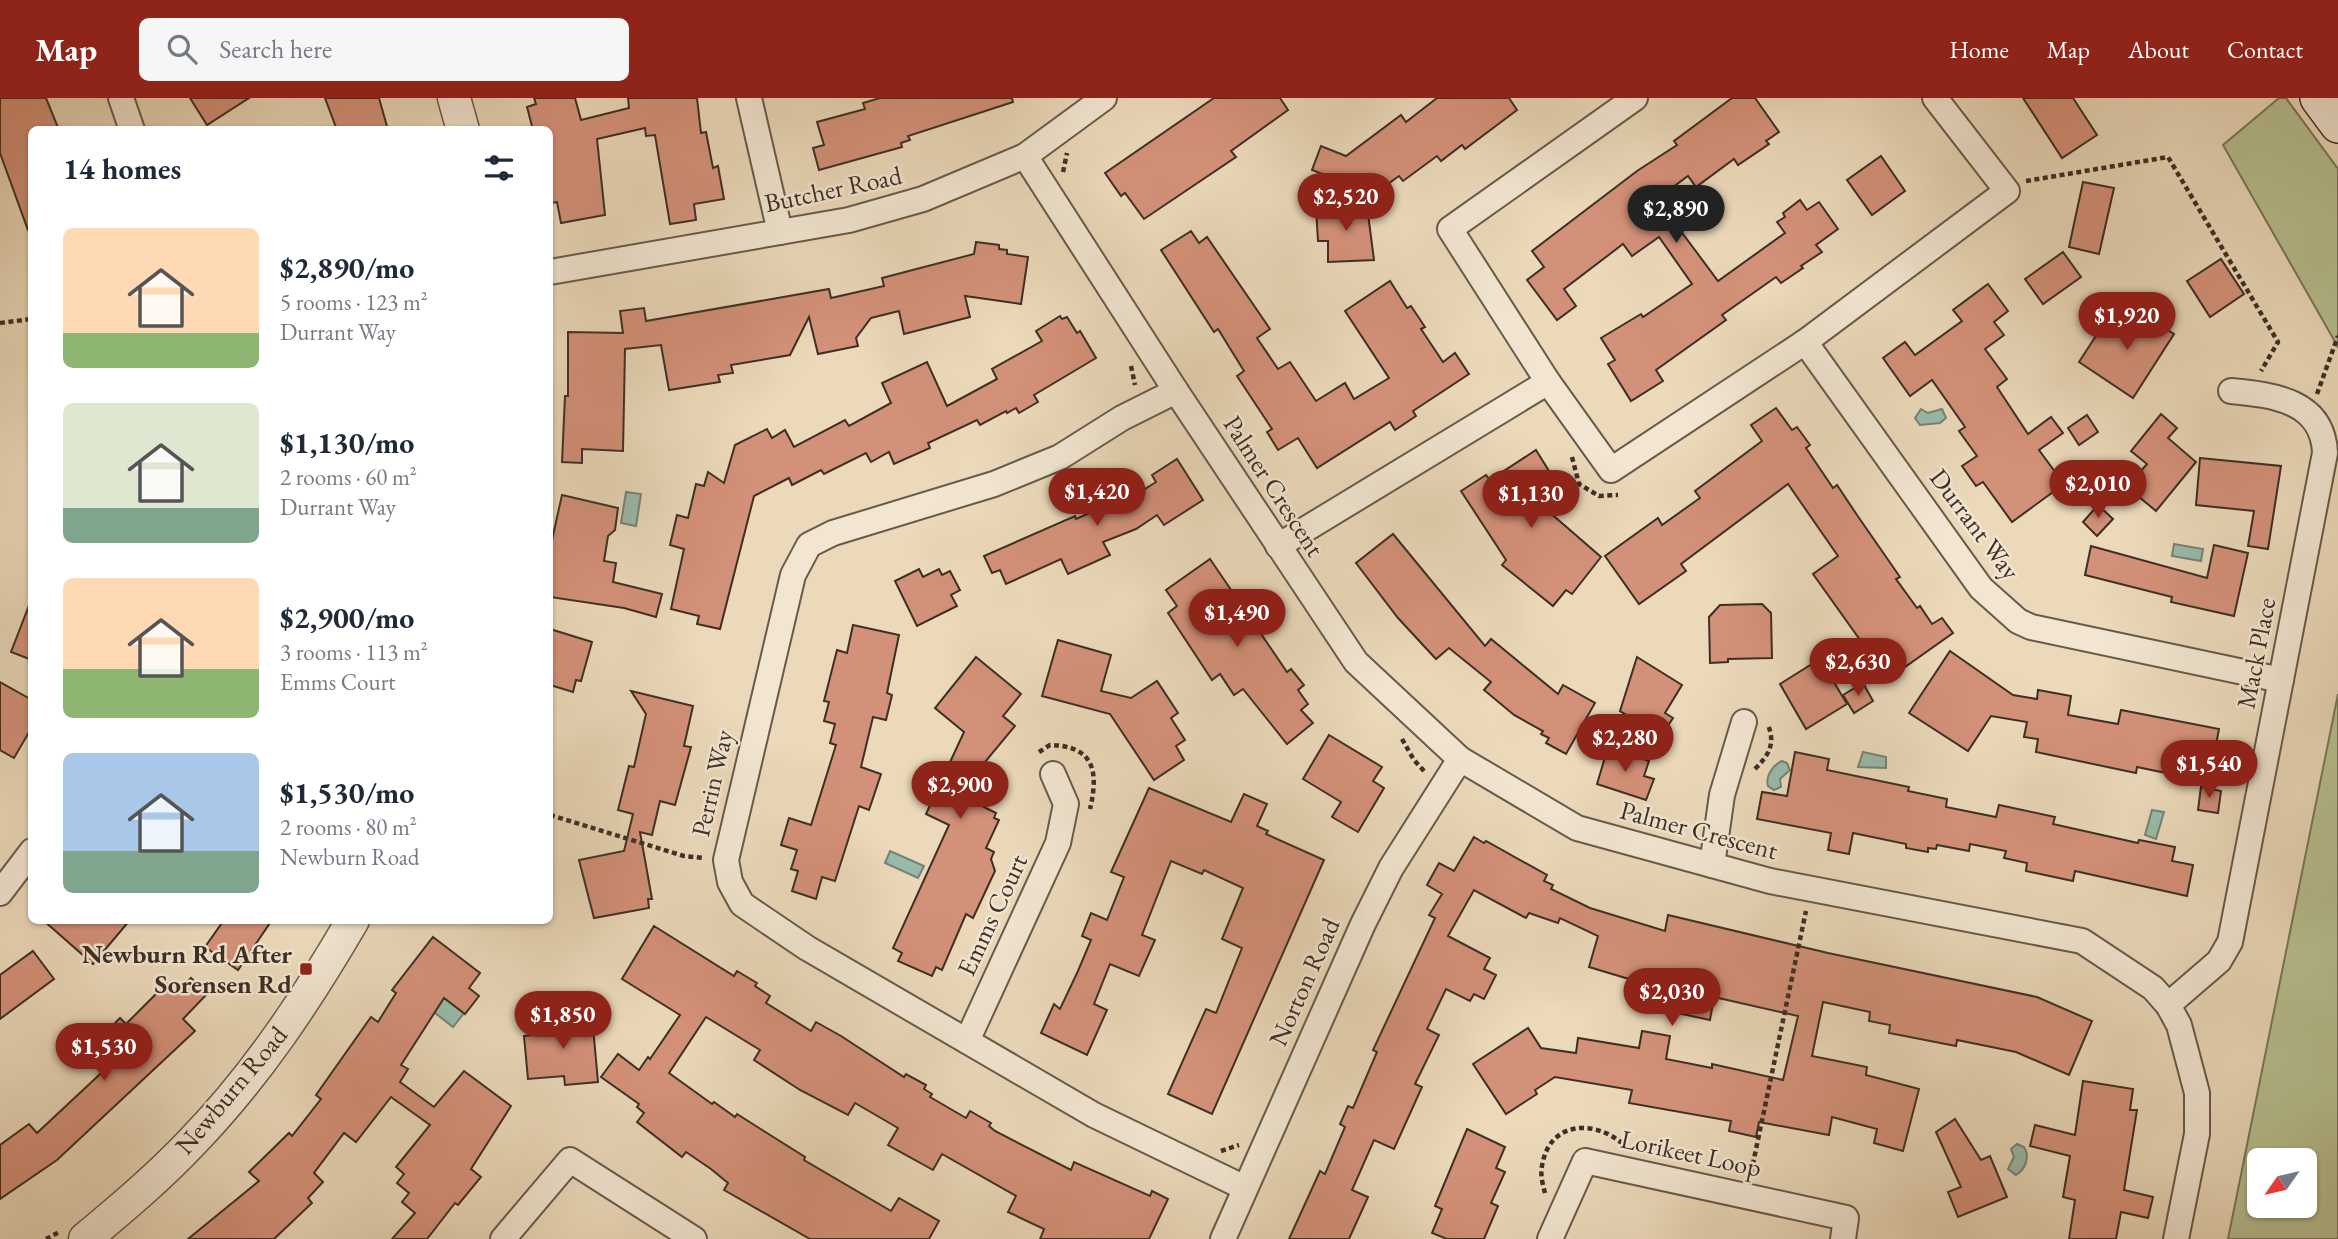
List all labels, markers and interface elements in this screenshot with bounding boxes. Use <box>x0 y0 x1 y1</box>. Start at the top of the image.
search box <box>139 18 629 81</box>
text: Map <box>35 28 97 71</box>
icon: search <box>163 30 201 68</box>
text: Search here <box>219 32 332 66</box>
text: Home <box>1949 34 2009 65</box>
text: Map <box>2047 34 2090 65</box>
text: About <box>2128 34 2189 65</box>
text: Contact <box>2227 34 2303 65</box>
text: 14 homes <box>63 149 181 188</box>
icon: filters <box>480 149 518 187</box>
street label: Butcher Road <box>761 158 906 220</box>
pin: $2,520 <box>1289 174 1403 233</box>
text: $2,520 <box>1314 181 1378 211</box>
pin: $2,890 <box>1619 186 1733 245</box>
text: $2,890 <box>1644 193 1708 223</box>
text: $2,890/mo <box>280 248 414 287</box>
icon: home <box>119 256 203 340</box>
text: 5 rooms · 123 m² <box>280 287 428 317</box>
pin: $1,920 <box>2070 292 2184 352</box>
text: $1,920 <box>2095 300 2159 330</box>
text: Durrant Way <box>280 317 396 347</box>
street label: Palmer Crescent <box>1216 409 1332 563</box>
text: $1,130/mo <box>280 423 414 462</box>
icon: home <box>119 431 203 515</box>
pin: $2,010 <box>2041 460 2155 520</box>
text: 2 rooms · 60 m² <box>280 462 417 492</box>
street label: Durrant Way <box>1922 462 2028 587</box>
pin: $1,420 <box>1040 468 1154 528</box>
text: $2,010 <box>2066 468 2130 498</box>
pin: $1,130 <box>1474 470 1588 530</box>
text: $1,420 <box>1065 476 1129 506</box>
text: $1,130 <box>1499 478 1563 508</box>
text: Durrant Way <box>280 492 396 522</box>
pin: $1,490 <box>1180 589 1294 649</box>
street label: Mack Place <box>2229 595 2283 711</box>
text: $1,490 <box>1205 597 1269 627</box>
text: $2,900/mo <box>280 598 414 637</box>
icon: home <box>119 606 203 690</box>
text: 3 rooms · 113 m² <box>280 637 428 667</box>
pin: $2,630 <box>1801 638 1915 698</box>
text: $2,630 <box>1826 646 1890 676</box>
text: Emms Court <box>280 667 396 697</box>
pin: $2,280 <box>1568 714 1682 774</box>
text: $2,280 <box>1593 722 1657 752</box>
street label: Perrin Way <box>683 726 741 840</box>
pin: $1,540 <box>2152 740 2266 800</box>
text: $1,540 <box>2177 748 2241 778</box>
pin: $2,900 <box>903 762 1017 821</box>
text: $2,900 <box>928 769 992 799</box>
text: $1,530/mo <box>280 773 414 812</box>
icon: home <box>119 781 203 865</box>
street label: Palmer Crescent <box>1617 793 1781 867</box>
text: 2 rooms · 80 m² <box>280 812 417 842</box>
text: Newburn Road <box>280 842 419 872</box>
street label: Emms Court <box>949 849 1035 981</box>
street label: Norton Road <box>1261 912 1348 1051</box>
place label: Newburn Rd After Sorensen Rd <box>82 937 293 1001</box>
marker: Newburn Rd After Sorensen Rd <box>298 961 314 977</box>
pin: $2,030 <box>1615 968 1729 1028</box>
text: $2,030 <box>1640 976 1704 1006</box>
pin: $1,850 <box>506 992 620 1051</box>
text: $1,850 <box>531 999 595 1029</box>
street label: Newburn Road <box>167 1018 295 1161</box>
pin: $1,530 <box>47 1024 161 1083</box>
text: $1,530 <box>72 1031 136 1061</box>
street label: Lorikeet Loop <box>1617 1121 1765 1185</box>
north arrow <box>2247 1148 2317 1218</box>
map controls <box>2247 1148 2317 1218</box>

